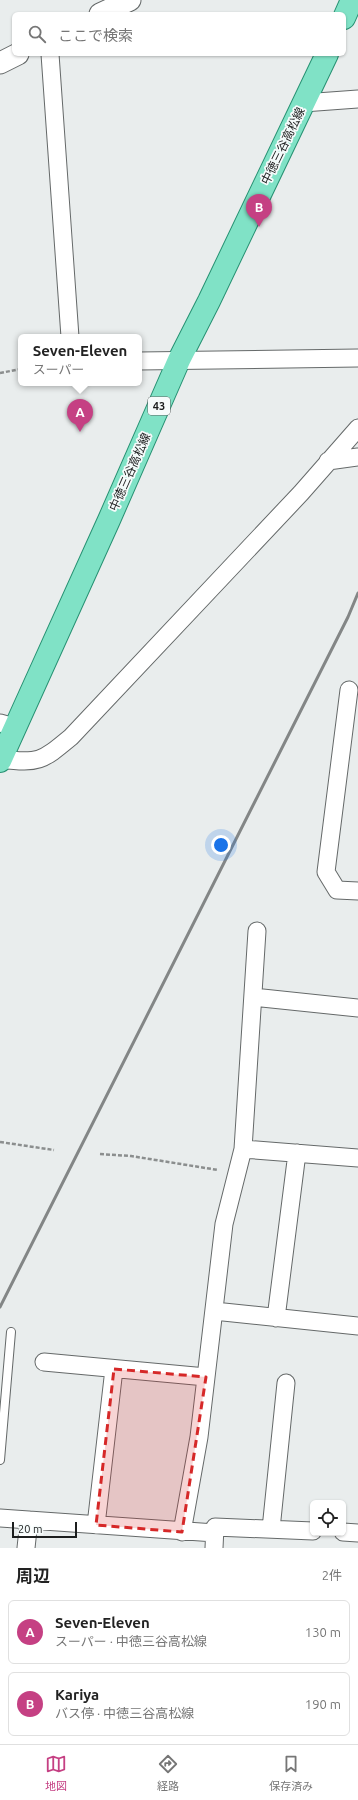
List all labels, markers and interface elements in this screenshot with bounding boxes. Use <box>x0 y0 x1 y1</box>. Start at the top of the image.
search box <box>12 12 346 56</box>
icon: search <box>26 23 48 45</box>
text: ここで検索 <box>58 27 133 44</box>
street label: 中徳三谷高松線 <box>258 105 307 186</box>
pin: B <box>246 194 272 227</box>
popup <box>18 334 142 386</box>
text: Seven-Eleven <box>33 342 127 359</box>
text: スーパー <box>33 362 85 376</box>
road number: 43 <box>148 397 170 415</box>
pin: A <box>67 399 93 432</box>
street label: 中徳三谷高松線 <box>107 431 153 513</box>
your location <box>211 835 231 855</box>
map controls <box>310 1500 346 1536</box>
button: locate <box>310 1500 346 1536</box>
scale bar <box>12 1520 77 1539</box>
text: 20 m <box>18 1523 42 1535</box>
text: 周辺 <box>16 1566 50 1585</box>
text: 2件 <box>322 1568 342 1582</box>
text: Seven-Eleven <box>55 1614 150 1631</box>
text: A <box>25 1625 35 1639</box>
text: 130 m <box>305 1625 341 1639</box>
text: スーパー · 中徳三谷高松線 <box>55 1634 207 1648</box>
text: Kariya <box>55 1686 99 1703</box>
text: B <box>26 1697 34 1711</box>
text: 190 m <box>305 1697 341 1711</box>
text: バス停 · 中徳三谷高松線 <box>55 1706 194 1720</box>
tab: 地図 <box>45 1753 67 1793</box>
tab: 経路 <box>157 1753 179 1793</box>
tab: 保存済み <box>269 1753 313 1793</box>

